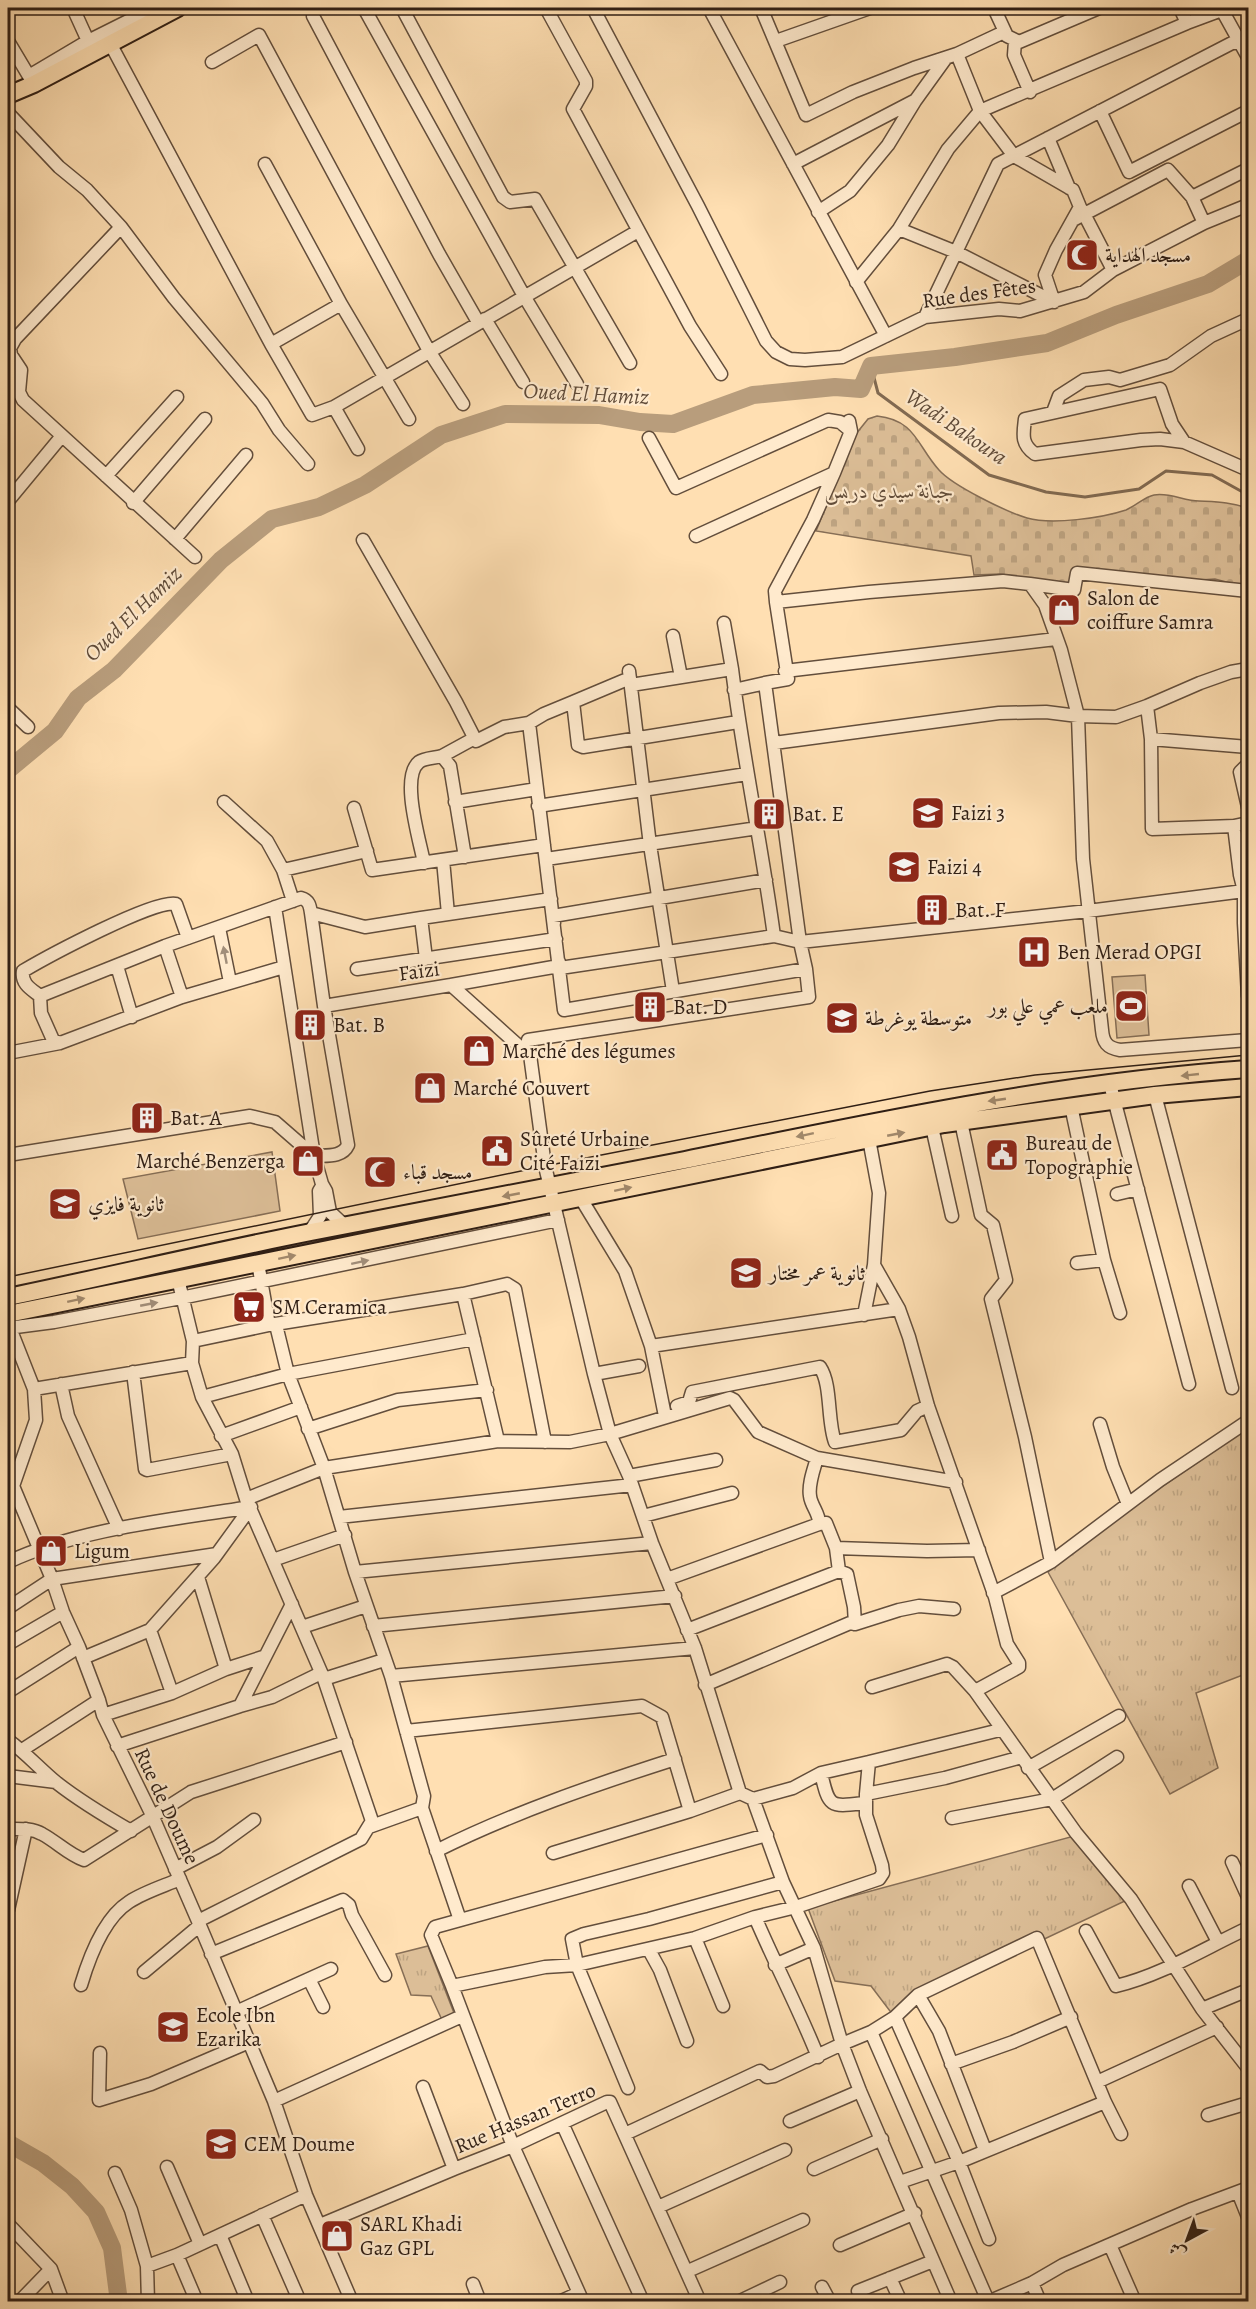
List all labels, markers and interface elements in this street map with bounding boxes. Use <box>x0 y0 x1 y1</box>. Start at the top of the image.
mosque icon: مسجد الهداية <box>1064 237 1100 273</box>
place label: مسجد الهداية <box>1105 241 1191 269</box>
street label: Rue des Fêtes <box>920 271 1038 315</box>
water label: Oued El Hamiz <box>523 376 650 412</box>
water label: Wadi Bakoura <box>899 382 1013 472</box>
park label: جبانة سيدي دريس <box>824 477 954 507</box>
water label: Oued El Hamiz <box>78 560 189 668</box>
place label: Salon de coiffure Samra <box>1087 584 1214 636</box>
shop icon: Salon de coiffure Samra <box>1046 592 1082 628</box>
school or university icon: Faizi 3 <box>910 795 946 831</box>
building icon: Bat. E <box>751 796 787 832</box>
place label: Faizi 3 <box>951 799 1005 827</box>
place label: Bat. E <box>792 800 844 828</box>
school or university icon: Faizi 4 <box>886 849 922 885</box>
place label: Faizi 4 <box>927 853 982 881</box>
building icon: Bat. F <box>914 892 950 928</box>
place label: Bat. F <box>955 896 1005 924</box>
hospital icon: Ben Merad OPGI <box>1016 934 1052 970</box>
place label: Ben Merad OPGI <box>1057 938 1202 966</box>
one-way arrow <box>220 945 229 964</box>
street label: Faïzi <box>397 954 441 988</box>
sports icon: ملعب عمي علي بور <box>1113 988 1149 1024</box>
building icon: Bat. D <box>632 989 668 1025</box>
place label: ملعب عمي علي بور <box>986 992 1108 1026</box>
place label: Bat. D <box>673 993 727 1021</box>
school or university icon: متوسطة يوغرطة <box>824 1000 860 1036</box>
place label: متوسطة يوغرطة <box>865 1004 972 1033</box>
building icon: Bat. B <box>292 1007 328 1043</box>
place label: Bat. B <box>333 1011 385 1039</box>
shop icon: Marché des légumes <box>461 1033 497 1069</box>
place label: Marché des légumes <box>502 1037 676 1065</box>
shop icon: Marché Couvert <box>412 1070 448 1106</box>
one-way arrow <box>1181 1070 1200 1080</box>
place label: Marché Couvert <box>453 1074 590 1102</box>
one-way arrow <box>987 1095 1006 1104</box>
building icon: Bat. A <box>129 1100 165 1136</box>
place label: Bat. A <box>170 1104 222 1132</box>
place label: Sûreté Urbaine Cité Faizi <box>520 1125 649 1177</box>
one-way arrow <box>887 1129 906 1138</box>
place label: Bureau de Topographie <box>1025 1129 1133 1181</box>
one-way arrow <box>795 1131 814 1140</box>
public building icon: Sûreté Urbaine Cité Faizi <box>479 1133 515 1169</box>
public building icon: Bureau de Topographie <box>984 1137 1020 1173</box>
shop icon: Marché Benzerga <box>290 1143 326 1179</box>
place label: Marché Benzerga <box>136 1147 285 1175</box>
mosque icon: مسجد قباء <box>362 1154 398 1190</box>
place label: مسجد قباء <box>403 1158 473 1186</box>
one-way arrow <box>613 1183 632 1193</box>
school or university icon: ثانوية فايزي <box>47 1186 83 1222</box>
place label: ثانوية فايزي <box>88 1190 165 1220</box>
one-way arrow <box>502 1190 520 1200</box>
one-way arrow <box>278 1252 297 1261</box>
school or university icon: ثانوية عمر مختار <box>728 1255 764 1291</box>
one-way arrow <box>351 1256 369 1266</box>
place label: ثانوية عمر مختار <box>767 1259 866 1287</box>
supermarket icon: SM Ceramica <box>231 1289 267 1325</box>
place label: SM Ceramica <box>272 1293 387 1321</box>
one-way arrow <box>66 1295 85 1304</box>
one-way arrow <box>140 1299 159 1308</box>
shop icon: Ligum <box>33 1533 69 1569</box>
place label: Ligum <box>74 1537 130 1565</box>
street label: Rue de Doume <box>128 1743 206 1869</box>
place label: Ecole Ibn Ezarika <box>196 2001 275 2053</box>
school or university icon: Ecole Ibn Ezarika <box>155 2009 191 2045</box>
street label: Rue Hassan Terro <box>450 2076 600 2160</box>
school or university icon: CEM Doume <box>203 2126 239 2162</box>
place label: CEM Doume <box>244 2130 355 2158</box>
place label: SARL Khadi Gaz GPL <box>360 2210 462 2262</box>
north arrow <box>1157 2210 1217 2270</box>
shop icon: SARL Khadi Gaz GPL <box>319 2218 355 2254</box>
text: ش <box>1165 2237 1191 2264</box>

